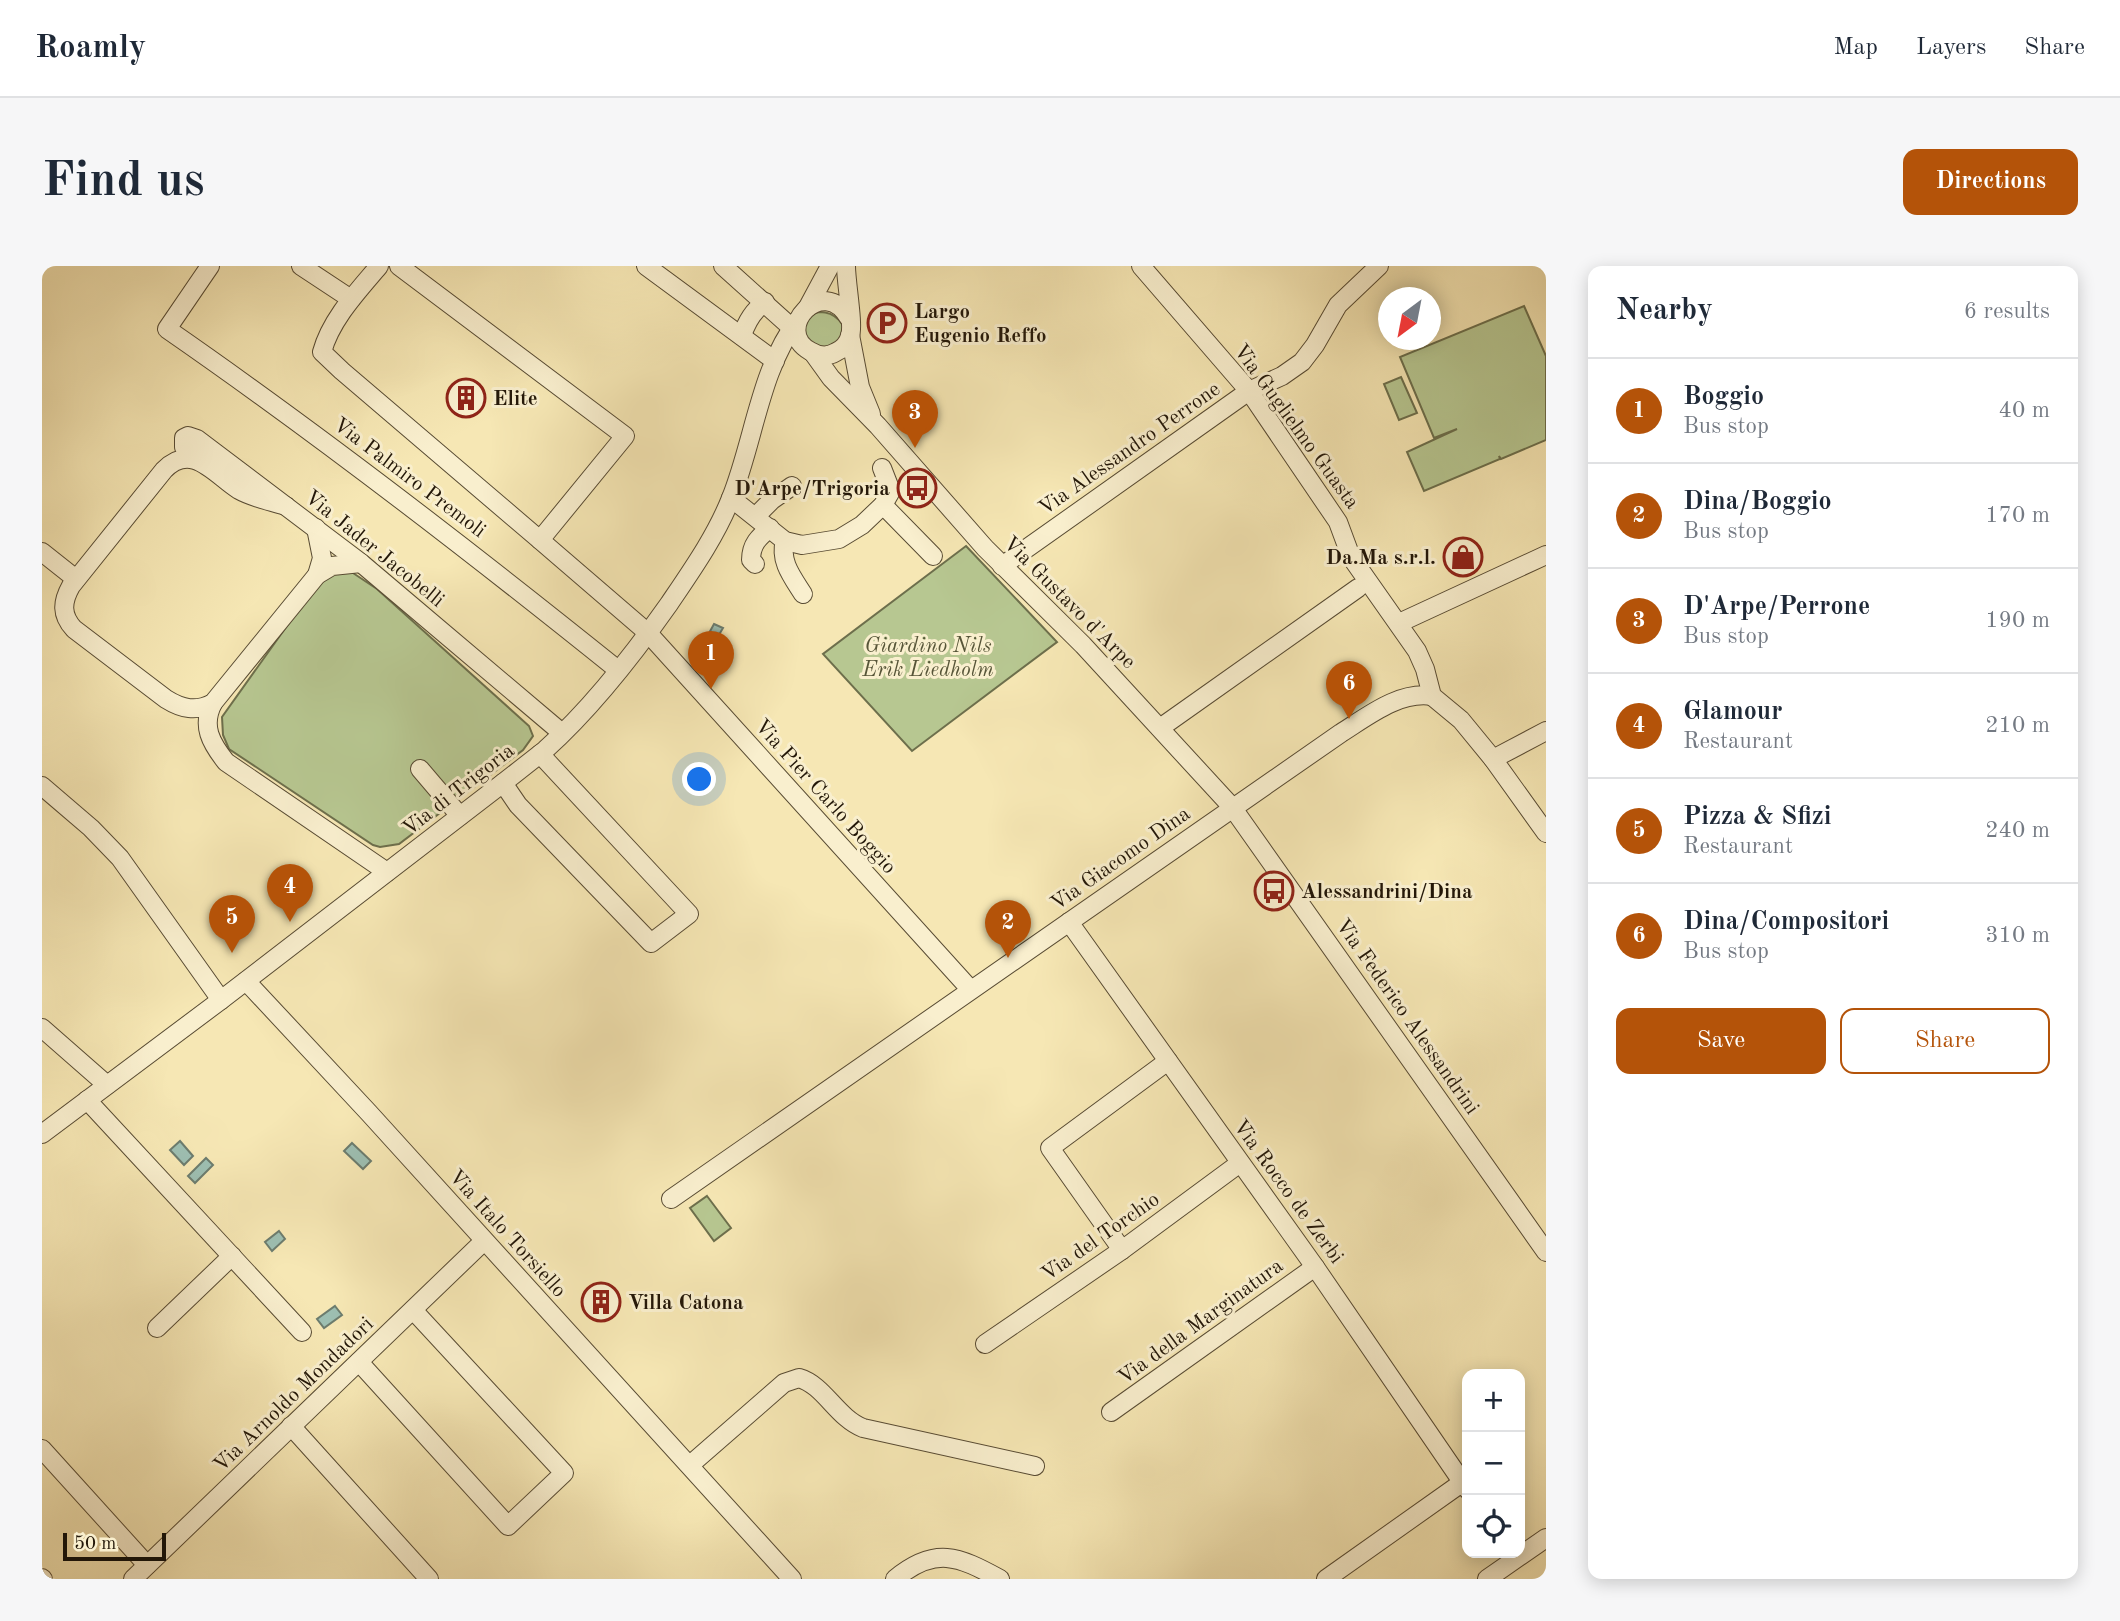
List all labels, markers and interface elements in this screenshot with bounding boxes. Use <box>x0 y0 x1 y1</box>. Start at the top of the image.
text: Roamly <box>35 32 146 65</box>
text: Map <box>1834 36 1878 60</box>
text: Layers <box>1916 36 1986 60</box>
text: Share <box>2024 36 2085 60</box>
button: Directions <box>1903 149 2078 215</box>
text: Find us <box>42 158 205 207</box>
north arrow <box>1378 287 1441 350</box>
text: Nearby <box>1616 296 1713 326</box>
text: 6 results <box>1964 300 2050 323</box>
parking icon: Largo Eugenio Reffo <box>866 302 908 344</box>
place label: Largo Eugenio Reffo <box>914 302 1046 347</box>
street label: Via Guglielmo Guasta <box>1229 341 1362 513</box>
building icon: Elite <box>445 377 487 419</box>
street label: Via Alessandro Perrone <box>1035 379 1224 520</box>
text: Boggio <box>1683 384 1764 410</box>
place label: Elite <box>493 389 538 410</box>
pin: 3 <box>892 390 938 448</box>
text: 1 <box>1632 399 1646 422</box>
text: 40 m <box>1999 399 2050 422</box>
street label: Via Palmiro Premoli <box>329 414 489 542</box>
text: Bus stop <box>1683 415 1769 438</box>
bus stop icon: D'Arpe/Trigoria <box>896 467 938 509</box>
place label: D'Arpe/Trigoria <box>734 479 890 500</box>
street label: Via Jader Jacobelli <box>300 487 448 612</box>
text: Dina/Boggio <box>1683 489 1832 515</box>
text: 2 <box>1632 504 1646 527</box>
text: 170 m <box>1985 504 2050 527</box>
text: Bus stop <box>1683 520 1769 543</box>
street label: Via Gustavo d'Arpe <box>999 533 1139 673</box>
shop icon: Da.Ma s.r.l. <box>1442 536 1484 578</box>
place label: Da.Ma s.r.l. <box>1325 548 1436 569</box>
text: D'Arpe/Perrone <box>1683 594 1870 620</box>
text: 3 <box>1632 609 1646 632</box>
text: 190 m <box>1985 609 2050 632</box>
text: Bus stop <box>1683 625 1769 648</box>
pin: 1 <box>688 631 734 689</box>
park label: Giardino Nils Erik Liedholm <box>861 636 994 681</box>
pin: 6 <box>1326 661 1372 719</box>
text: Glamour <box>1683 699 1782 725</box>
text: 4 <box>1632 714 1646 737</box>
text: 210 m <box>1985 714 2050 737</box>
street label: Via Pier Carlo Boggio <box>750 716 900 878</box>
text: Restaurant <box>1683 730 1793 753</box>
street label: Via di Trigoria <box>399 740 519 840</box>
your location <box>682 762 716 796</box>
street label: Via Giacomo Dina <box>1047 803 1194 915</box>
text: Pizza & Sfizi <box>1683 804 1831 830</box>
text: 5 <box>1632 819 1646 842</box>
text: 240 m <box>1985 819 2050 842</box>
text: Restaurant <box>1683 835 1793 858</box>
pin: 4 <box>267 864 313 922</box>
bus stop icon: Alessandrini/Dina <box>1253 870 1295 912</box>
place label: Alessandrini/Dina <box>1301 882 1473 903</box>
pin: 5 <box>209 895 255 953</box>
pin: 2 <box>985 900 1031 958</box>
text: Dina/Compositori <box>1683 909 1889 935</box>
street label: Via Federico Alessandrini <box>1331 915 1482 1119</box>
text: 6 <box>1632 924 1646 947</box>
text: 310 m <box>1985 924 2050 947</box>
text: Bus stop <box>1683 940 1769 963</box>
button: Save <box>1616 1008 1826 1074</box>
button: Share <box>1840 1008 2050 1074</box>
street label: Via Rocco de Zerbi <box>1229 1116 1347 1268</box>
street label: Via Italo Torsiello <box>444 1166 570 1302</box>
street label: Via del Torchio <box>1038 1189 1164 1286</box>
street label: Via della Marginatura <box>1115 1255 1287 1389</box>
building icon: Villa Catona <box>580 1281 622 1323</box>
place label: Villa Catona <box>628 1293 744 1314</box>
street label: Via Arnoldo Mondadori <box>210 1314 378 1477</box>
map controls <box>1462 1369 1525 1558</box>
button: + <box>1462 1369 1525 1432</box>
button: − <box>1462 1432 1525 1495</box>
button: locate <box>1462 1495 1525 1558</box>
scale bar <box>63 1530 166 1562</box>
text: 50 m <box>74 1535 116 1554</box>

